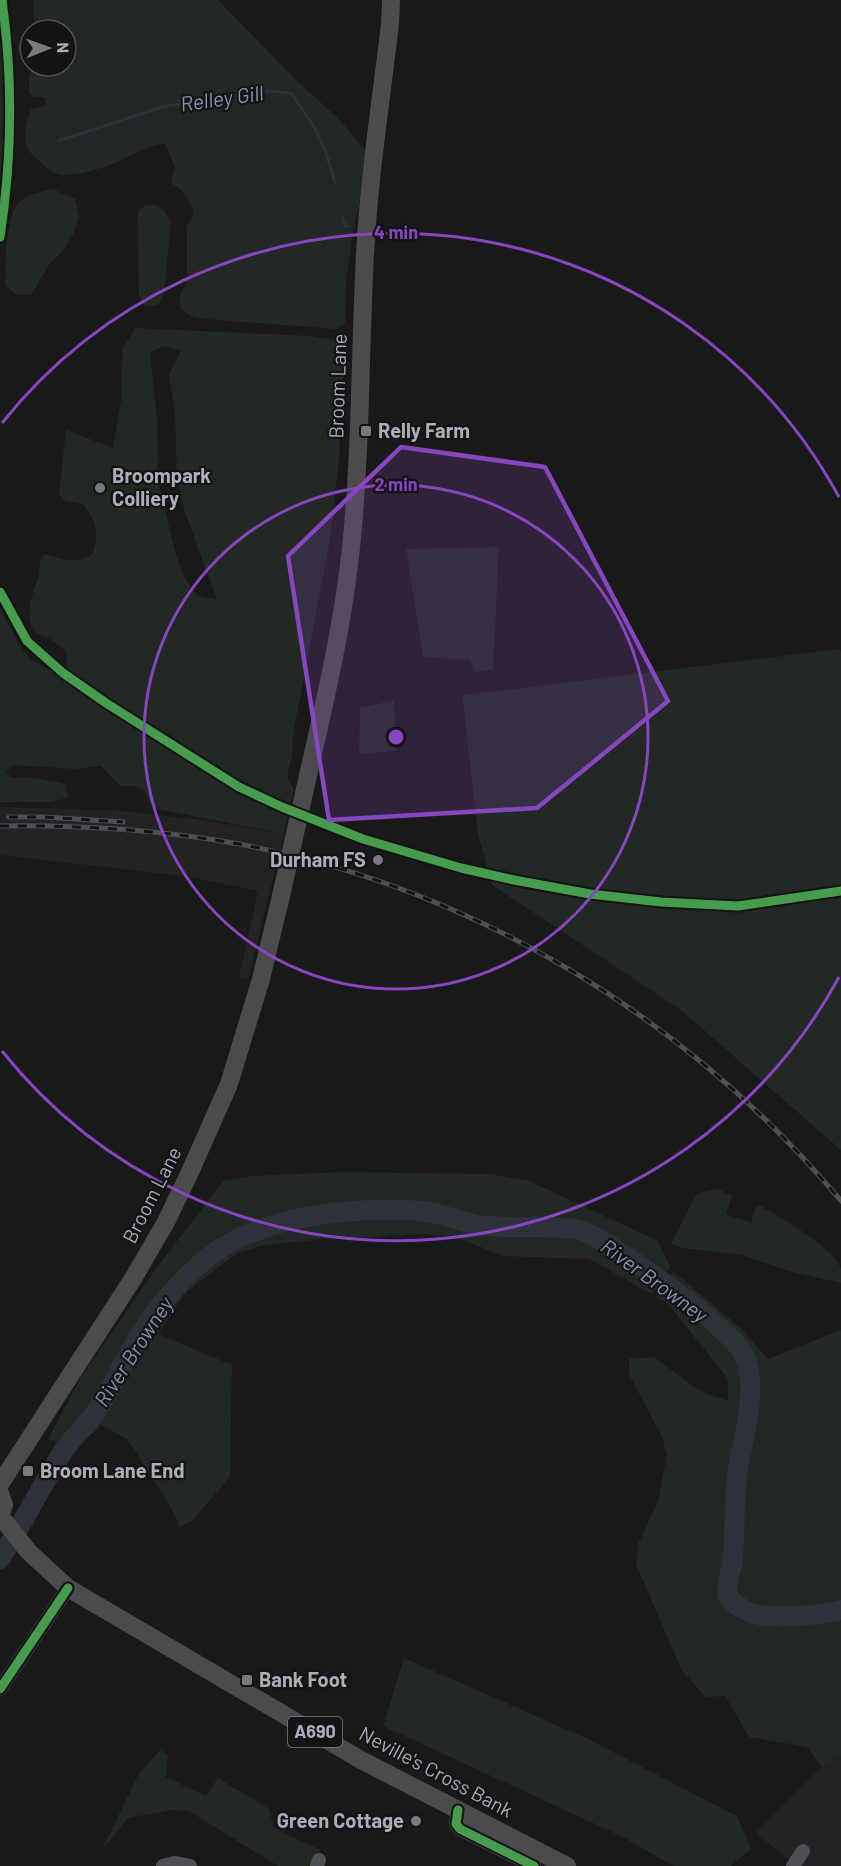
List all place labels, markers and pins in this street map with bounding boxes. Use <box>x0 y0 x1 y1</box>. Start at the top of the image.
place label: Relly Farm <box>378 418 470 442</box>
marker: Relly Farm <box>359 424 373 438</box>
place label: Broompark Colliery <box>112 463 211 510</box>
marker: Broompark Colliery <box>93 481 107 495</box>
centre of rings <box>386 727 406 747</box>
place label: Durham FS <box>270 847 366 871</box>
marker: Durham FS <box>371 853 385 867</box>
place label: Broom Lane End <box>40 1458 184 1482</box>
marker: Broom Lane End <box>21 1464 35 1478</box>
place label: Bank Foot <box>259 1667 347 1691</box>
marker: Bank Foot <box>240 1673 254 1687</box>
place label: Green Cottage <box>277 1808 404 1832</box>
marker: Green Cottage <box>409 1814 423 1828</box>

